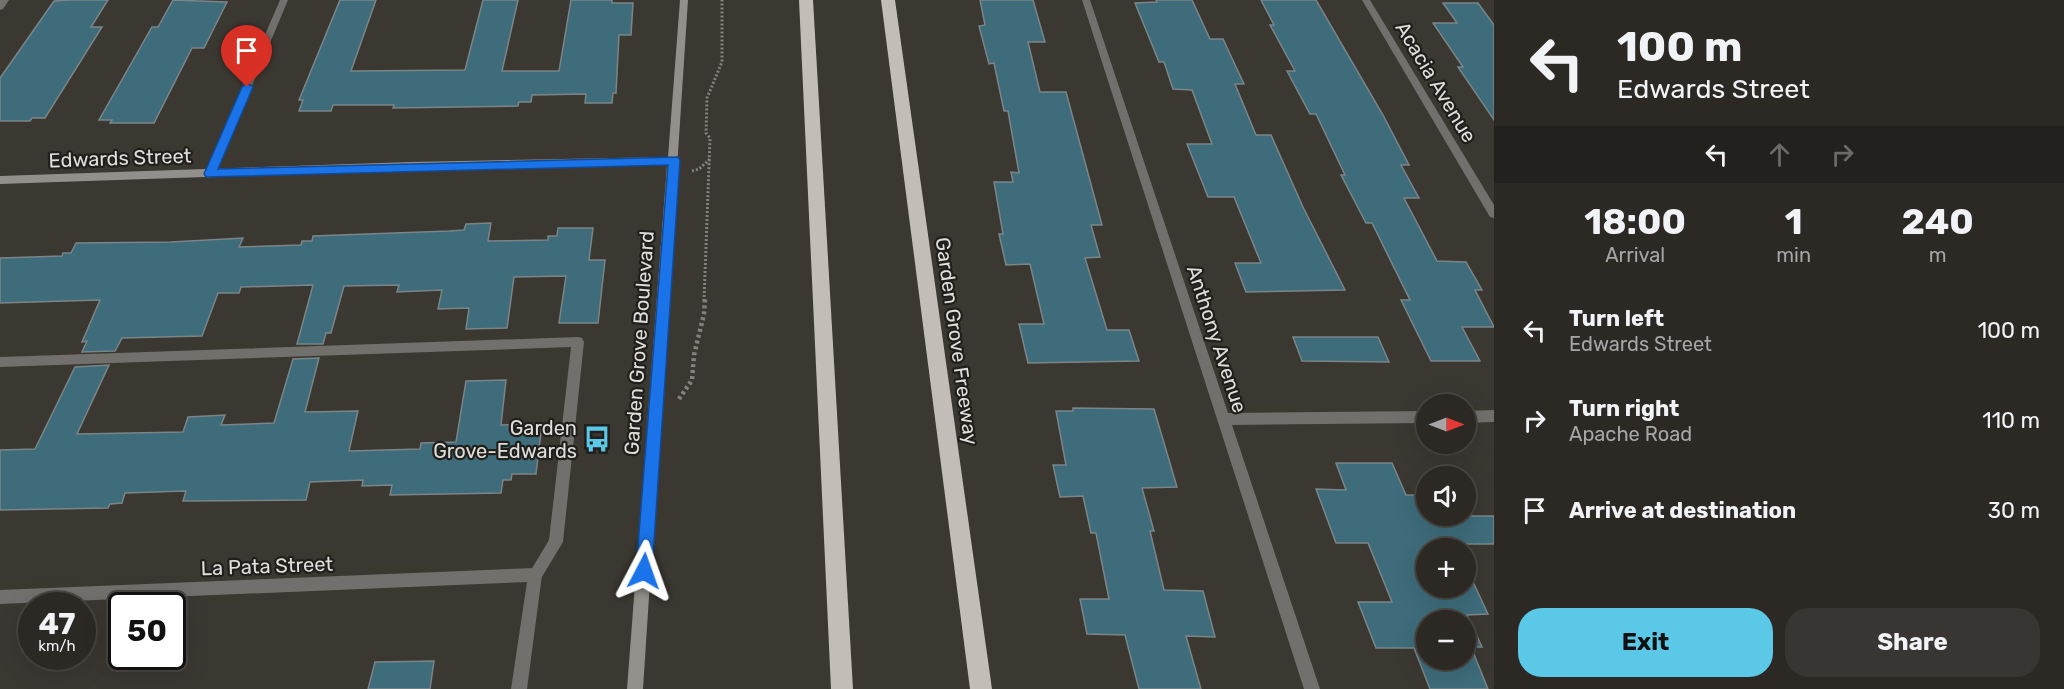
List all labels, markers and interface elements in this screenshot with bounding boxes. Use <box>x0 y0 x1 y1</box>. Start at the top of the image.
street label: Acacia Avenue <box>1391 17 1481 147</box>
text: 100 m <box>1617 22 1742 72</box>
icon: left <box>1518 24 1596 102</box>
pin <box>221 25 272 87</box>
icon: arrive <box>230 34 263 67</box>
text: Edwards Street <box>1617 73 1810 105</box>
icon: left <box>1700 138 1733 171</box>
icon: ahead <box>1763 138 1796 171</box>
icon: right <box>1826 138 1859 171</box>
street label: Edwards Street <box>48 144 192 172</box>
text: 18:00 <box>1584 200 1686 243</box>
text: 1 <box>1785 200 1803 243</box>
text: 240 <box>1901 200 1974 243</box>
street label: Garden Grove Boulevard <box>619 230 659 456</box>
street label: Garden Grove Freeway <box>931 236 983 446</box>
text: Arrival <box>1605 243 1665 267</box>
text: min <box>1776 243 1811 267</box>
text: m <box>1929 243 1946 267</box>
street label: Anthony Avenue <box>1182 262 1252 416</box>
text: Turn left <box>1569 305 1664 332</box>
icon: left <box>1518 314 1551 347</box>
text: 100 m <box>1978 317 2040 344</box>
text: Edwards Street <box>1569 332 1712 356</box>
north arrow <box>1416 394 1476 454</box>
map controls <box>1416 394 1476 670</box>
text: Turn right <box>1569 395 1679 422</box>
icon: right <box>1518 404 1551 437</box>
text: 110 m <box>1982 407 2040 434</box>
place label: Garden Grove-Edwards <box>433 416 577 463</box>
text: Apache Road <box>1569 422 1692 446</box>
bus stop icon: Garden Grove-Edwards <box>582 424 612 454</box>
button: sound <box>1416 466 1476 526</box>
icon: arrive <box>1518 494 1551 527</box>
text: Arrive at destination <box>1569 497 1796 524</box>
text: 30 m <box>1988 497 2040 524</box>
button: + <box>1416 538 1476 598</box>
position arrow <box>612 539 676 603</box>
street label: La Pata Street <box>200 552 334 580</box>
speed limit sign: 50 <box>108 592 186 670</box>
text: 47 <box>39 606 75 642</box>
button: Exit <box>1518 608 1773 677</box>
button: Share <box>1785 608 2040 677</box>
button: − <box>1416 610 1476 670</box>
text: km/h <box>38 637 76 655</box>

